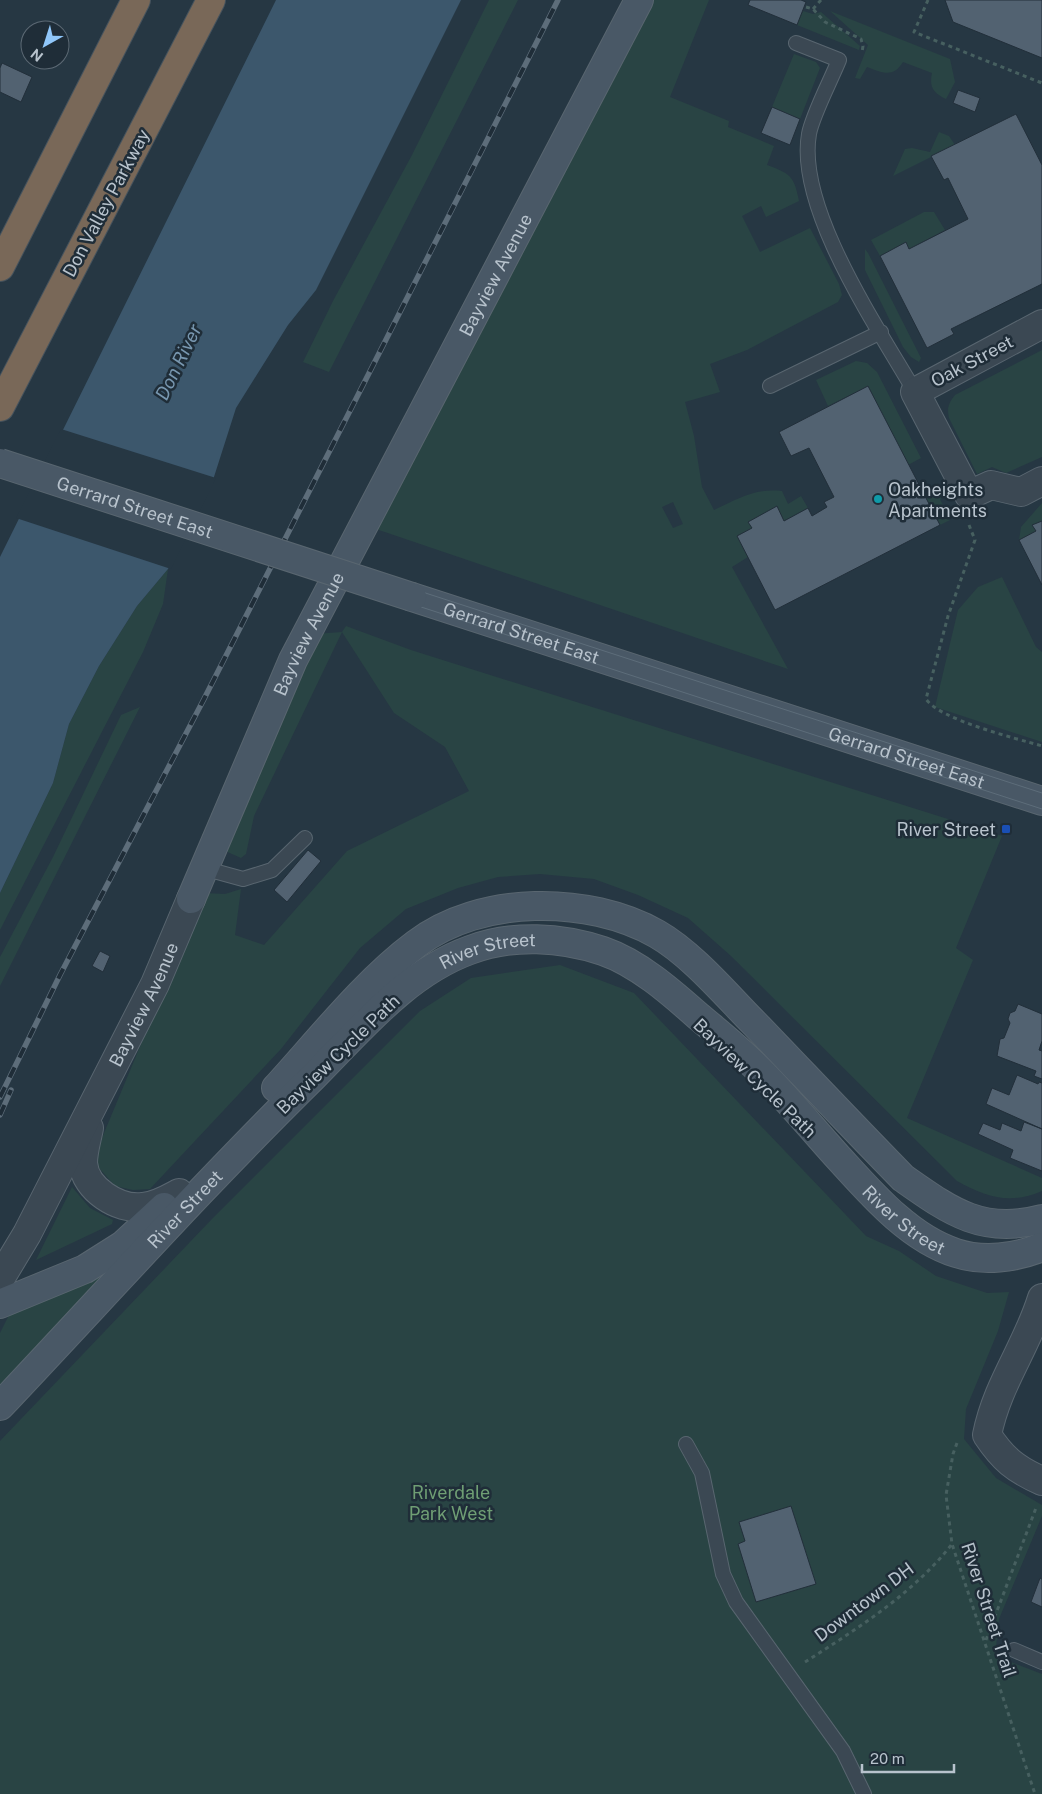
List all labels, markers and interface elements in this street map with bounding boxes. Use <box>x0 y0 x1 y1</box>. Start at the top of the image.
north arrow <box>20 20 70 70</box>
text: N <box>28 45 46 65</box>
street label: Don Valley Parkway <box>58 125 154 280</box>
street label: Bayview Avenue <box>454 210 536 339</box>
water label: Don River <box>150 320 206 404</box>
street label: Oak Street <box>927 331 1017 391</box>
street label: Gerrard Street East <box>54 472 216 542</box>
place label: Oakheights Apartments <box>888 479 987 521</box>
marker: Oakheights Apartments <box>872 493 884 505</box>
street label: Bayview Avenue <box>269 568 348 699</box>
street label: Gerrard Street East <box>441 597 602 668</box>
street label: Gerrard Street East <box>826 722 987 792</box>
place label: River Street <box>896 819 996 840</box>
marker: River Street <box>1000 823 1012 835</box>
street label: River Street <box>435 929 536 973</box>
street label: Bayview Avenue <box>104 939 182 1070</box>
street label: Bayview Cycle Path <box>272 990 404 1118</box>
street label: Bayview Cycle Path <box>689 1014 821 1142</box>
street label: River Street <box>143 1165 226 1252</box>
street label: River Street <box>859 1181 949 1258</box>
park label: Riverdale Park West <box>409 1482 493 1524</box>
street label: River Street Trail <box>957 1540 1021 1680</box>
street label: Downtown DH <box>810 1558 918 1646</box>
scale bar <box>862 1742 954 1774</box>
text: 20 m <box>870 1750 905 1767</box>

